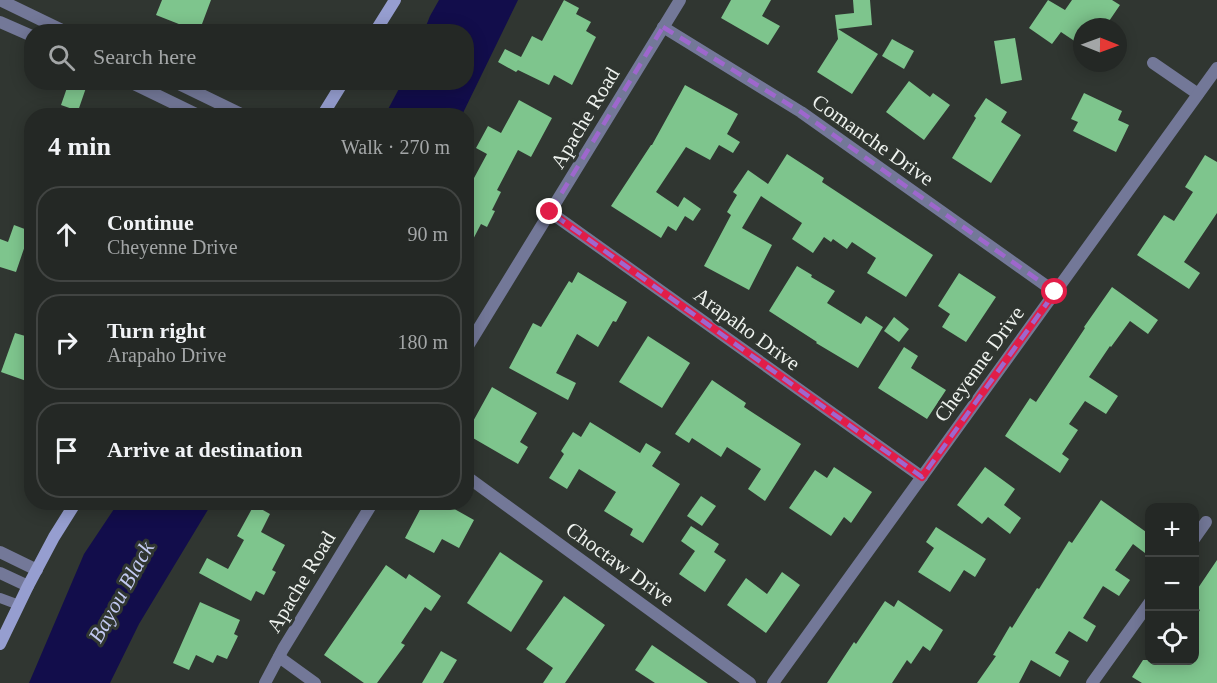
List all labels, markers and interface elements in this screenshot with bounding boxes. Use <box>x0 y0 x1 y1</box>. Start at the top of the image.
north arrow <box>1073 18 1127 72</box>
search box <box>24 24 474 90</box>
icon: search <box>45 41 78 74</box>
text: Search here <box>93 44 196 69</box>
street label: Apache Road <box>545 63 625 173</box>
street label: Comanche Drive <box>808 89 938 191</box>
text: 4 min <box>48 132 111 161</box>
text: Walk · 270 m <box>341 136 450 158</box>
route end <box>536 198 562 224</box>
text: Continue <box>107 210 194 235</box>
icon: ahead <box>50 218 83 251</box>
text: 90 m <box>407 223 448 245</box>
text: Cheyenne Drive <box>107 236 238 258</box>
route start <box>1041 278 1067 304</box>
street label: Arapaho Drive <box>689 282 805 376</box>
street label: Cheyenne Drive <box>929 302 1029 426</box>
text: Turn right <box>107 318 206 343</box>
icon: right <box>50 326 83 359</box>
text: 180 m <box>397 331 448 353</box>
text: Arapaho Drive <box>107 344 226 366</box>
icon: arrive <box>50 434 83 467</box>
text: Arrive at destination <box>107 437 303 462</box>
map controls <box>1145 503 1199 665</box>
button: + <box>1145 503 1199 557</box>
street label: Choctaw Drive <box>561 517 679 611</box>
street label: Apache Road <box>261 527 341 637</box>
water label: Bayou Black <box>83 536 160 647</box>
button: − <box>1145 557 1199 611</box>
button: locate <box>1145 611 1199 665</box>

